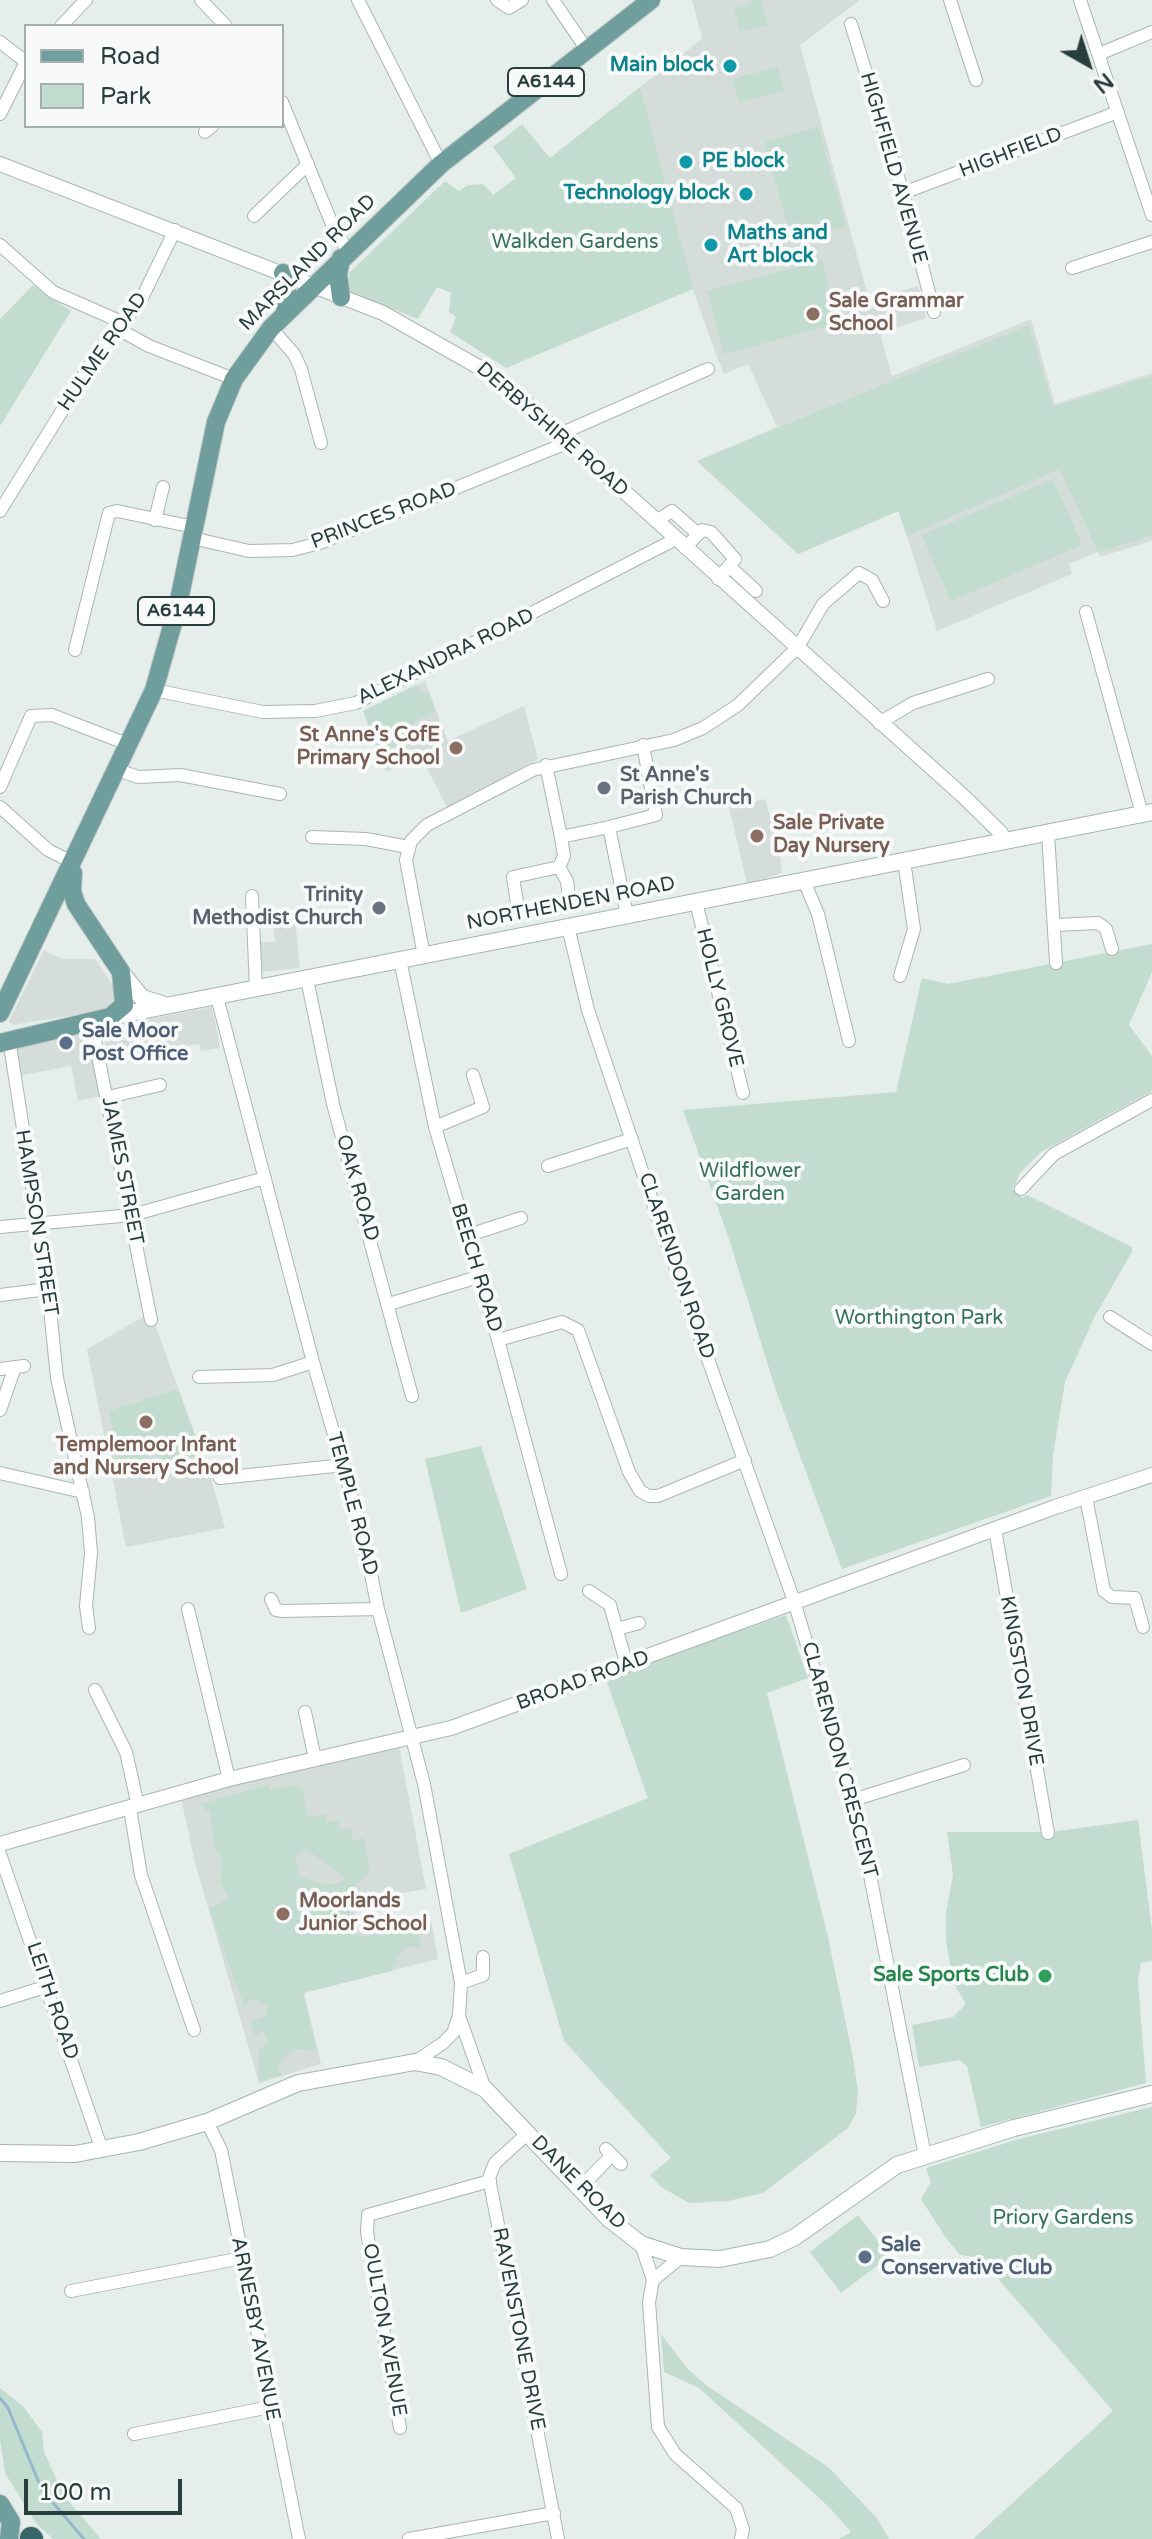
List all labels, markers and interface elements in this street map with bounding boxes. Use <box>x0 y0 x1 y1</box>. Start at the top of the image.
legend <box>24 24 284 128</box>
north arrow <box>1048 24 1128 104</box>
text: Road <box>100 42 160 71</box>
place label: Main block <box>610 54 714 78</box>
marker: Main block <box>721 57 739 75</box>
text: N <box>1088 67 1118 98</box>
road number: A6144 <box>508 68 584 96</box>
street label: HIGHFIELD AVENUE <box>854 69 932 267</box>
text: Park <box>100 82 151 111</box>
street label: HIGHFIELD <box>956 122 1066 184</box>
place label: PE block <box>702 150 785 174</box>
marker: PE block <box>677 153 695 171</box>
place label: Technology block <box>564 182 730 206</box>
marker: Technology block <box>737 185 755 203</box>
street label: MARSLAND ROAD <box>235 190 381 336</box>
place label: Maths and Art block <box>727 222 828 269</box>
park label: Walkden Gardens <box>491 231 659 255</box>
marker: Maths and Art block <box>702 236 720 254</box>
street label: HULME ROAD <box>53 288 153 416</box>
place label: Sale Grammar School <box>829 290 964 337</box>
marker: Sale Grammar School <box>804 305 822 323</box>
street label: DERBYSHIRE ROAD <box>471 358 633 502</box>
street label: PRINCES ROAD <box>308 477 460 555</box>
road number: A6144 <box>138 597 214 625</box>
street label: ALEXANDRA ROAD <box>354 604 538 710</box>
place label: St Anne's CofE Primary School <box>296 724 440 771</box>
marker: St Anne's CofE Primary School <box>447 739 465 757</box>
place label: St Anne's Parish Church <box>620 764 752 811</box>
marker: St Anne's Parish Church <box>595 779 613 797</box>
place label: Sale Private Day Nursery <box>773 812 890 859</box>
marker: Sale Private Day Nursery <box>748 827 766 845</box>
street label: NORTHENDEN ROAD <box>465 872 677 936</box>
place label: Trinity Methodist Church <box>192 884 363 931</box>
marker: Trinity Methodist Church <box>370 899 388 917</box>
street label: HOLLY GROVE <box>690 926 748 1070</box>
place label: Sale Moor Post Office <box>82 1020 188 1067</box>
marker: Sale Moor Post Office <box>57 1034 75 1052</box>
street label: JAMES STREET <box>96 1095 148 1247</box>
street label: HAMPSON STREET <box>9 1128 63 1318</box>
street label: OAK ROAD <box>330 1132 384 1244</box>
park label: Wildflower Garden <box>699 1160 801 1207</box>
street label: CLARENDON ROAD <box>633 1170 719 1362</box>
street label: BEECH ROAD <box>445 1201 507 1335</box>
park label: Worthington Park <box>835 1307 1003 1331</box>
marker: Templemoor Infant and Nursery School <box>137 1413 155 1431</box>
street label: TEMPLE ROAD <box>321 1430 383 1578</box>
place label: Templemoor Infant and Nursery School <box>53 1434 239 1481</box>
street label: KINGSTON DRIVE <box>994 1594 1048 1768</box>
street label: CLARENDON CRESCENT <box>796 1639 882 1881</box>
street label: BROAD ROAD <box>513 1646 653 1716</box>
place label: Moorlands Junior School <box>299 1890 427 1937</box>
marker: Moorlands Junior School <box>274 1905 292 1923</box>
street label: LEITH ROAD <box>21 1939 83 2063</box>
place label: Sale Sports Club <box>873 1964 1029 1988</box>
marker: Sale Sports Club <box>1036 1967 1054 1985</box>
street label: DANE ROAD <box>526 2131 630 2235</box>
park label: Priory Gardens <box>992 2207 1134 2231</box>
street label: RAVENSTONE DRIVE <box>487 2226 549 2432</box>
place label: Sale Conservative Club <box>881 2234 1052 2281</box>
street label: ARNESBY AVENUE <box>225 2235 285 2423</box>
street label: OULTON AVENUE <box>357 2242 411 2418</box>
marker: Sale Conservative Club <box>856 2248 874 2266</box>
scale bar <box>28 2463 186 2513</box>
text: 100 m <box>38 2478 112 2507</box>

